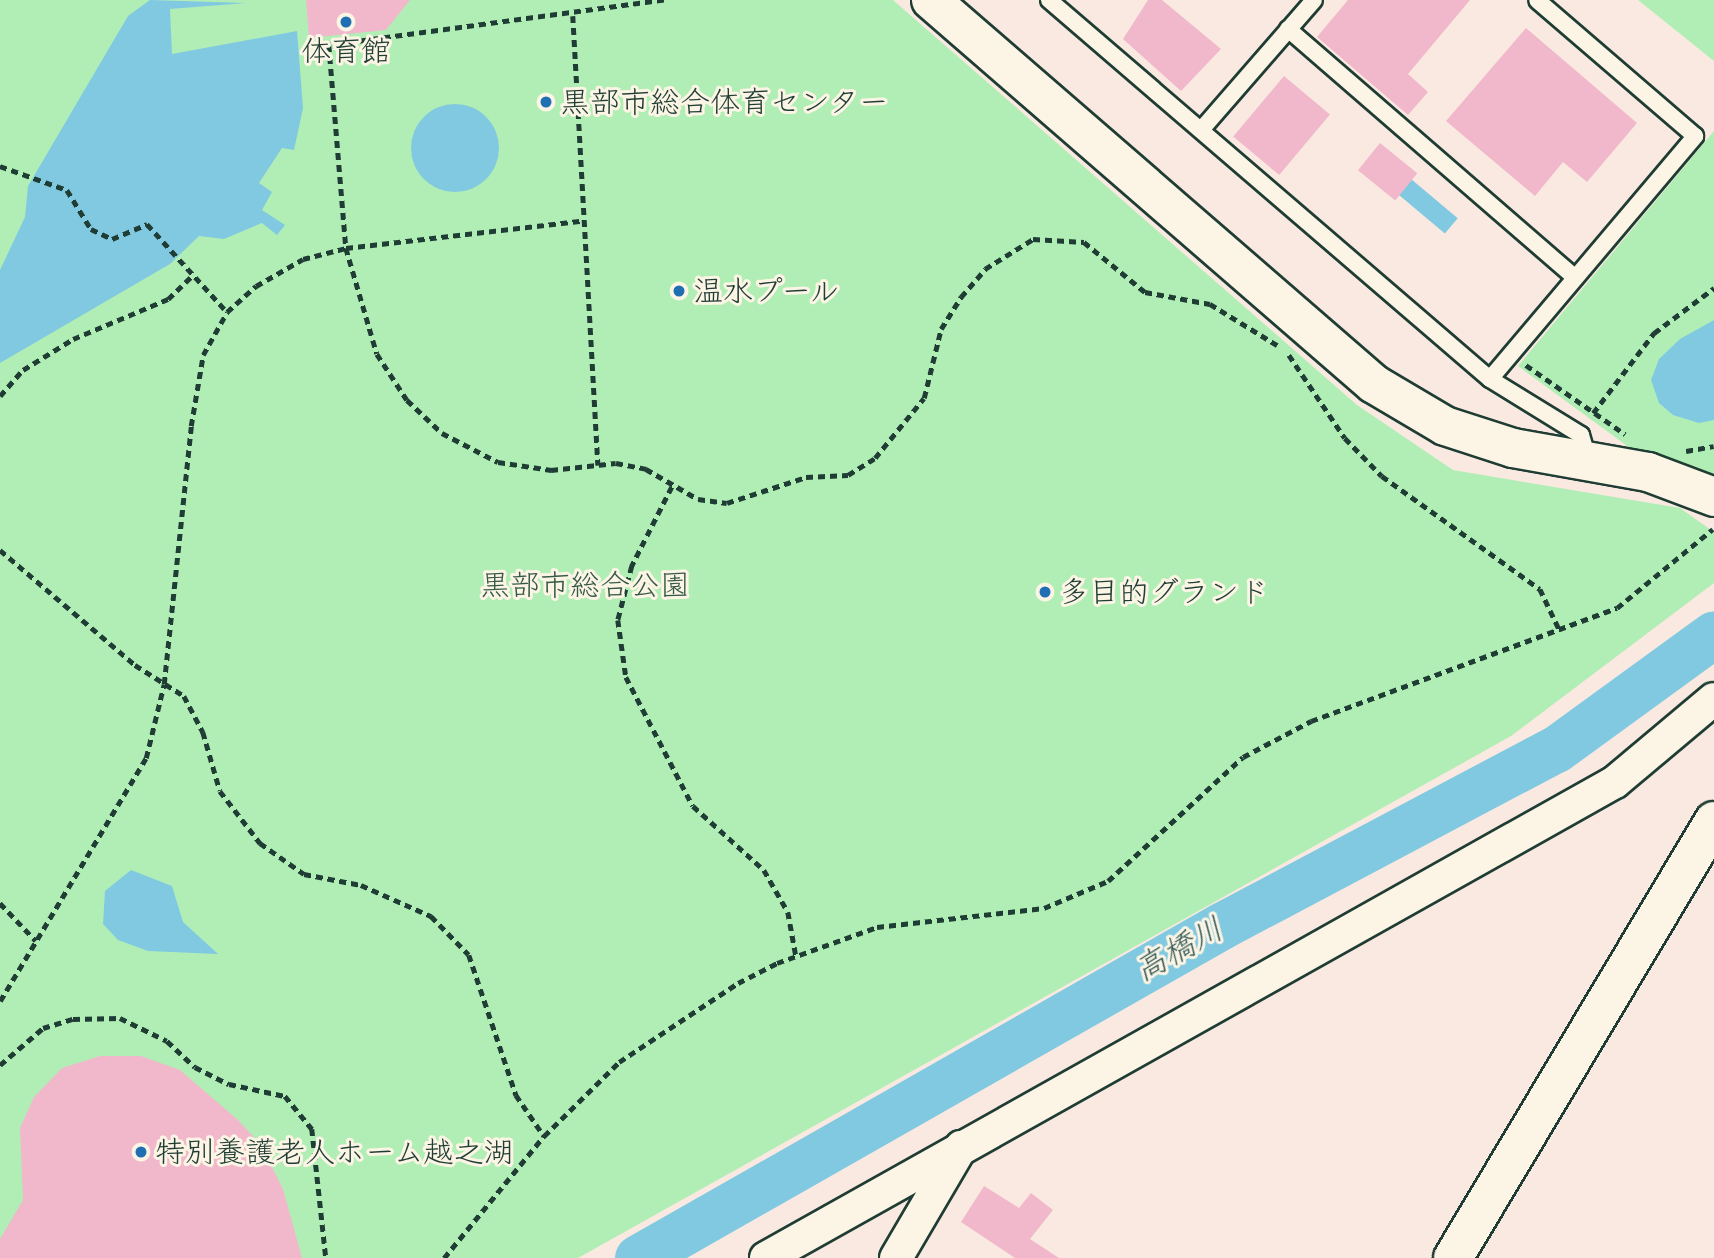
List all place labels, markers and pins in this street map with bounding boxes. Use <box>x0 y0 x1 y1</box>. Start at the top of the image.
marker: 体育館 <box>338 14 354 30</box>
place label: 体育館 <box>301 33 391 69</box>
place label: 黒部市総合体育センター <box>560 84 890 120</box>
marker: 黒部市総合体育センター <box>538 94 554 110</box>
place label: 温水プール <box>693 273 841 309</box>
marker: 温水プール <box>671 283 687 299</box>
place label: 多目的グランド <box>1059 574 1269 610</box>
marker: 多目的グランド <box>1037 584 1053 600</box>
place label: 特別養護老人ホーム越之湖 <box>155 1134 515 1170</box>
marker: 特別養護老人ホーム越之湖 <box>133 1144 149 1160</box>

